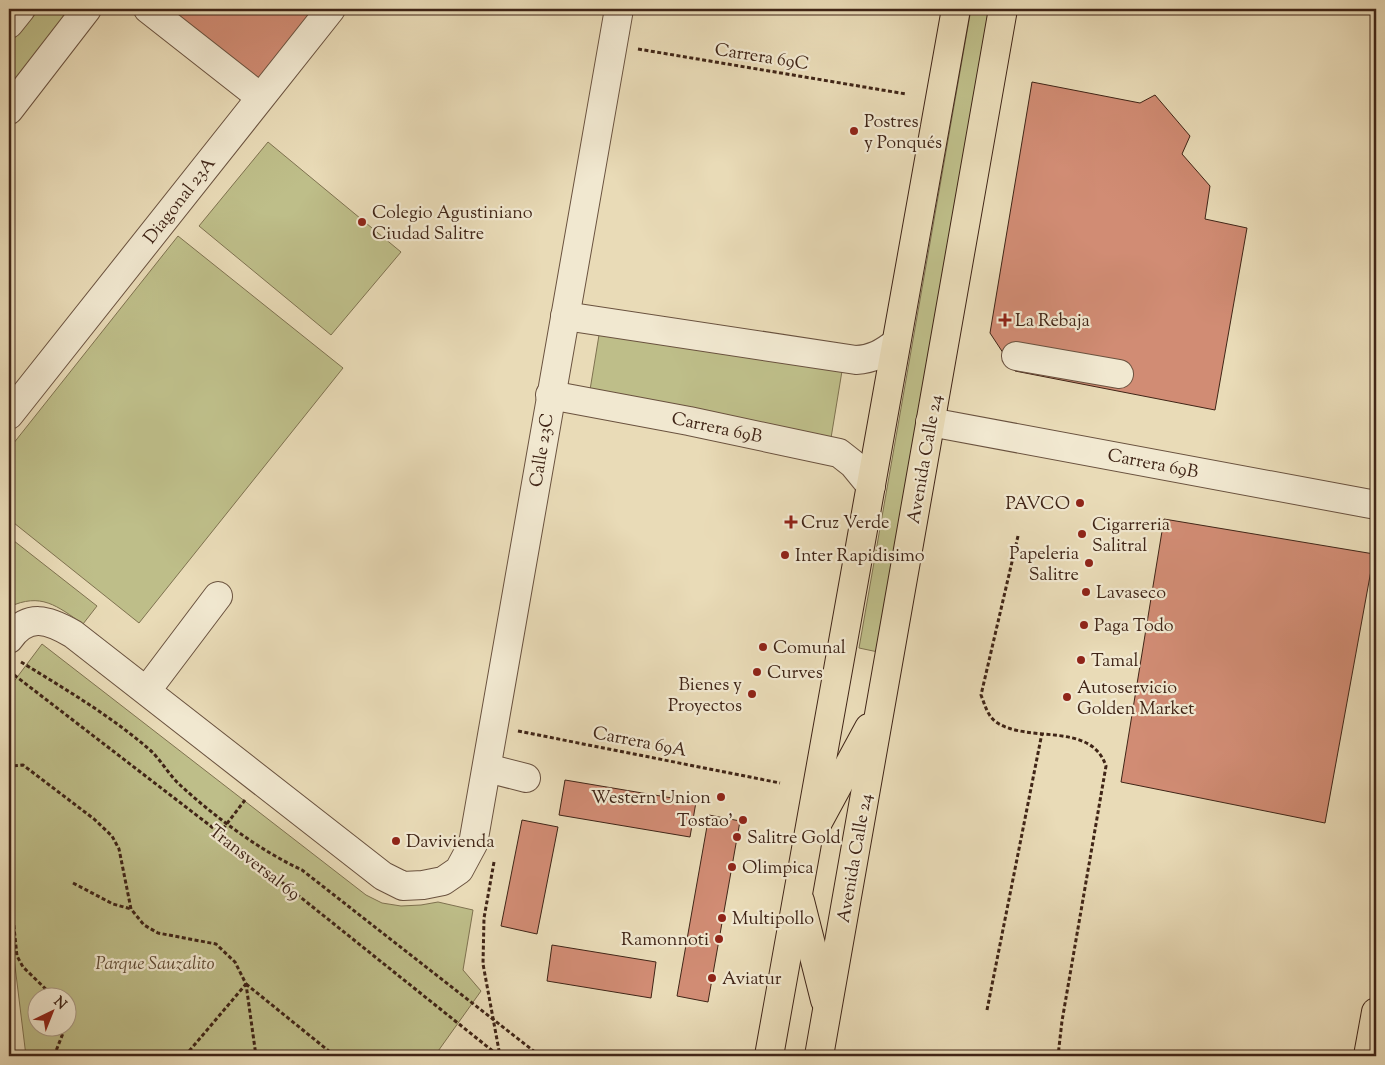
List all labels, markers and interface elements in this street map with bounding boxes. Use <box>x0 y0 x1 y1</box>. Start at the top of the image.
street label: Carrera 69C <box>713 38 811 78</box>
place label: Postres y Ponqués <box>864 110 942 157</box>
marker: Postres y Ponqués <box>848 125 860 137</box>
street label: Diagonal 23A <box>138 152 223 250</box>
place label: Colegio Agustiniano Ciudad Salitre <box>372 201 533 248</box>
marker: Colegio Agustiniano Ciudad Salitre <box>356 216 368 228</box>
place label: La Rebaja <box>1015 309 1090 335</box>
marker: La Rebaja <box>999 314 1011 326</box>
street label: Avenida Calle 24 <box>902 393 950 526</box>
street label: Carrera 69B <box>669 407 764 451</box>
street label: Calle 23C <box>524 411 562 489</box>
street label: Carrera 69B <box>1105 443 1200 487</box>
place label: PAVCO <box>1005 492 1070 518</box>
marker: PAVCO <box>1074 497 1086 509</box>
place label: Cruz Verde <box>801 511 889 537</box>
place label: Cigarreria Salitral <box>1092 513 1170 560</box>
marker: Cruz Verde <box>785 516 797 528</box>
marker: Cigarreria Salitral <box>1076 528 1088 540</box>
place label: Papeleria Salitre <box>1009 542 1079 589</box>
place label: Inter Rapidisimo <box>795 544 925 570</box>
marker: Inter Rapidisimo <box>779 549 791 561</box>
marker: Papeleria Salitre <box>1083 557 1095 569</box>
place label: Lavaseco <box>1096 581 1166 607</box>
marker: Lavaseco <box>1080 586 1092 598</box>
place label: Paga Todo <box>1094 614 1174 640</box>
marker: Paga Todo <box>1078 619 1090 631</box>
place label: Comunal <box>773 636 846 662</box>
marker: Comunal <box>757 641 769 653</box>
place label: Tamal <box>1091 649 1139 675</box>
marker: Tamal <box>1075 654 1087 666</box>
place label: Curves <box>767 661 823 687</box>
marker: Curves <box>751 666 763 678</box>
place label: Bienes y Proyectos <box>668 673 742 720</box>
place label: Autoservicio Golden Market <box>1077 676 1194 723</box>
marker: Bienes y Proyectos <box>746 688 758 700</box>
marker: Autoservicio Golden Market <box>1061 691 1073 703</box>
street label: Carrera 69A <box>590 721 689 765</box>
place label: Western Union <box>591 786 711 812</box>
marker: Western Union <box>715 791 727 803</box>
street label: Avenida Calle 24 <box>832 792 880 925</box>
place label: Tostao’ <box>677 809 733 835</box>
marker: Tostao’ <box>737 814 749 826</box>
street label: Transversal 69 <box>203 820 305 908</box>
place label: Salitre Gold <box>747 826 841 852</box>
place label: Davivienda <box>406 830 495 856</box>
marker: Salitre Gold <box>731 831 743 843</box>
marker: Davivienda <box>390 835 402 847</box>
place label: Olimpica <box>742 856 814 882</box>
marker: Olimpica <box>726 861 738 873</box>
place label: Multipollo <box>732 907 814 933</box>
marker: Multipollo <box>716 912 728 924</box>
place label: Ramonnoti <box>621 928 709 954</box>
marker: Ramonnoti <box>713 933 725 945</box>
park label: Parque Sauzalito <box>96 952 214 978</box>
place label: Aviatur <box>722 967 782 993</box>
marker: Aviatur <box>706 972 718 984</box>
north arrow <box>28 988 78 1038</box>
text: N <box>49 993 70 1015</box>

